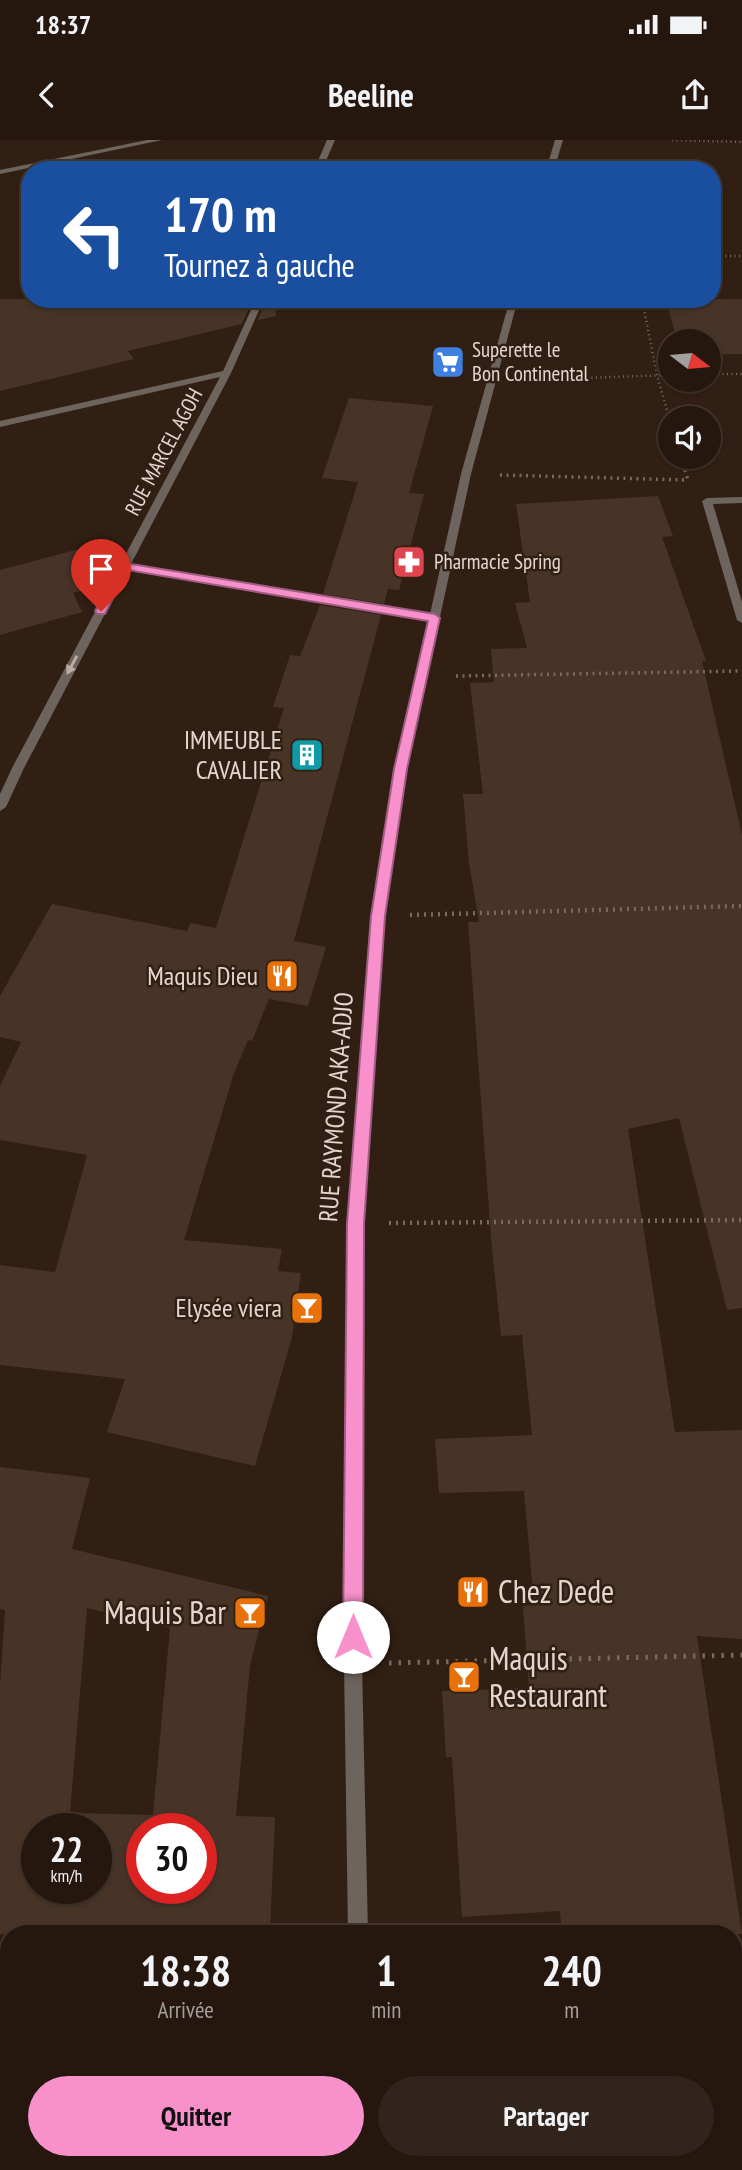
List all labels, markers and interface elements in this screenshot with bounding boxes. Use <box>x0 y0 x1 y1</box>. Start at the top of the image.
text: 18:37 <box>35 8 91 41</box>
text: Beeline <box>328 74 414 116</box>
icon: back <box>28 76 66 114</box>
icon: share <box>676 76 714 114</box>
text: 170 m <box>164 182 277 246</box>
icon: left <box>49 189 140 280</box>
text: Tournez à gauche <box>164 244 355 286</box>
north arrow <box>658 329 721 392</box>
map controls <box>658 329 721 469</box>
place label: Superette le Bon Continental <box>472 336 589 387</box>
supermarket icon: Superette le Bon Continental <box>429 343 467 381</box>
street label: RUE MARCEL AGOH <box>119 383 208 520</box>
button: sound <box>658 406 721 469</box>
pin <box>71 539 131 611</box>
pharmacy icon: Pharmacie Spring <box>390 543 428 581</box>
place label: Pharmacie Spring <box>434 548 561 575</box>
icon: arrive <box>82 550 120 588</box>
one-way arrow <box>67 655 78 675</box>
place label: IMMEUBLE CAVALIER <box>184 723 282 786</box>
building icon: IMMEUBLE CAVALIER <box>288 736 326 774</box>
restaurant icon: Maquis Dieu <box>263 957 301 995</box>
place label: Maquis Dieu <box>147 959 258 992</box>
street label: RUE RAYMOND AKA-ADJO <box>311 991 360 1223</box>
bar icon: Elysée viera <box>288 1289 326 1327</box>
place label: Elysée viera <box>176 1291 282 1324</box>
place label: Chez Dede <box>498 1570 614 1612</box>
restaurant icon: Chez Dede <box>454 1573 492 1611</box>
place label: Maquis Bar <box>104 1591 226 1633</box>
bar icon: Maquis Bar <box>231 1594 269 1632</box>
position arrow <box>316 1600 390 1674</box>
place label: Maquis Restaurant <box>489 1637 607 1716</box>
bar icon: Maquis Restaurant <box>445 1658 483 1696</box>
speed limit sign: 30 <box>126 1813 217 1904</box>
text: 22 <box>50 1826 83 1872</box>
text: km/h <box>51 1864 82 1887</box>
text: 18:38 <box>140 1943 231 1998</box>
text: 1 <box>376 1943 396 1998</box>
text: 240 <box>542 1943 602 1998</box>
text: Arrivée <box>158 1995 214 2024</box>
text: min <box>371 1995 401 2024</box>
text: m <box>564 1995 579 2024</box>
button: Quitter <box>28 2076 364 2156</box>
button: Partager <box>378 2076 714 2156</box>

